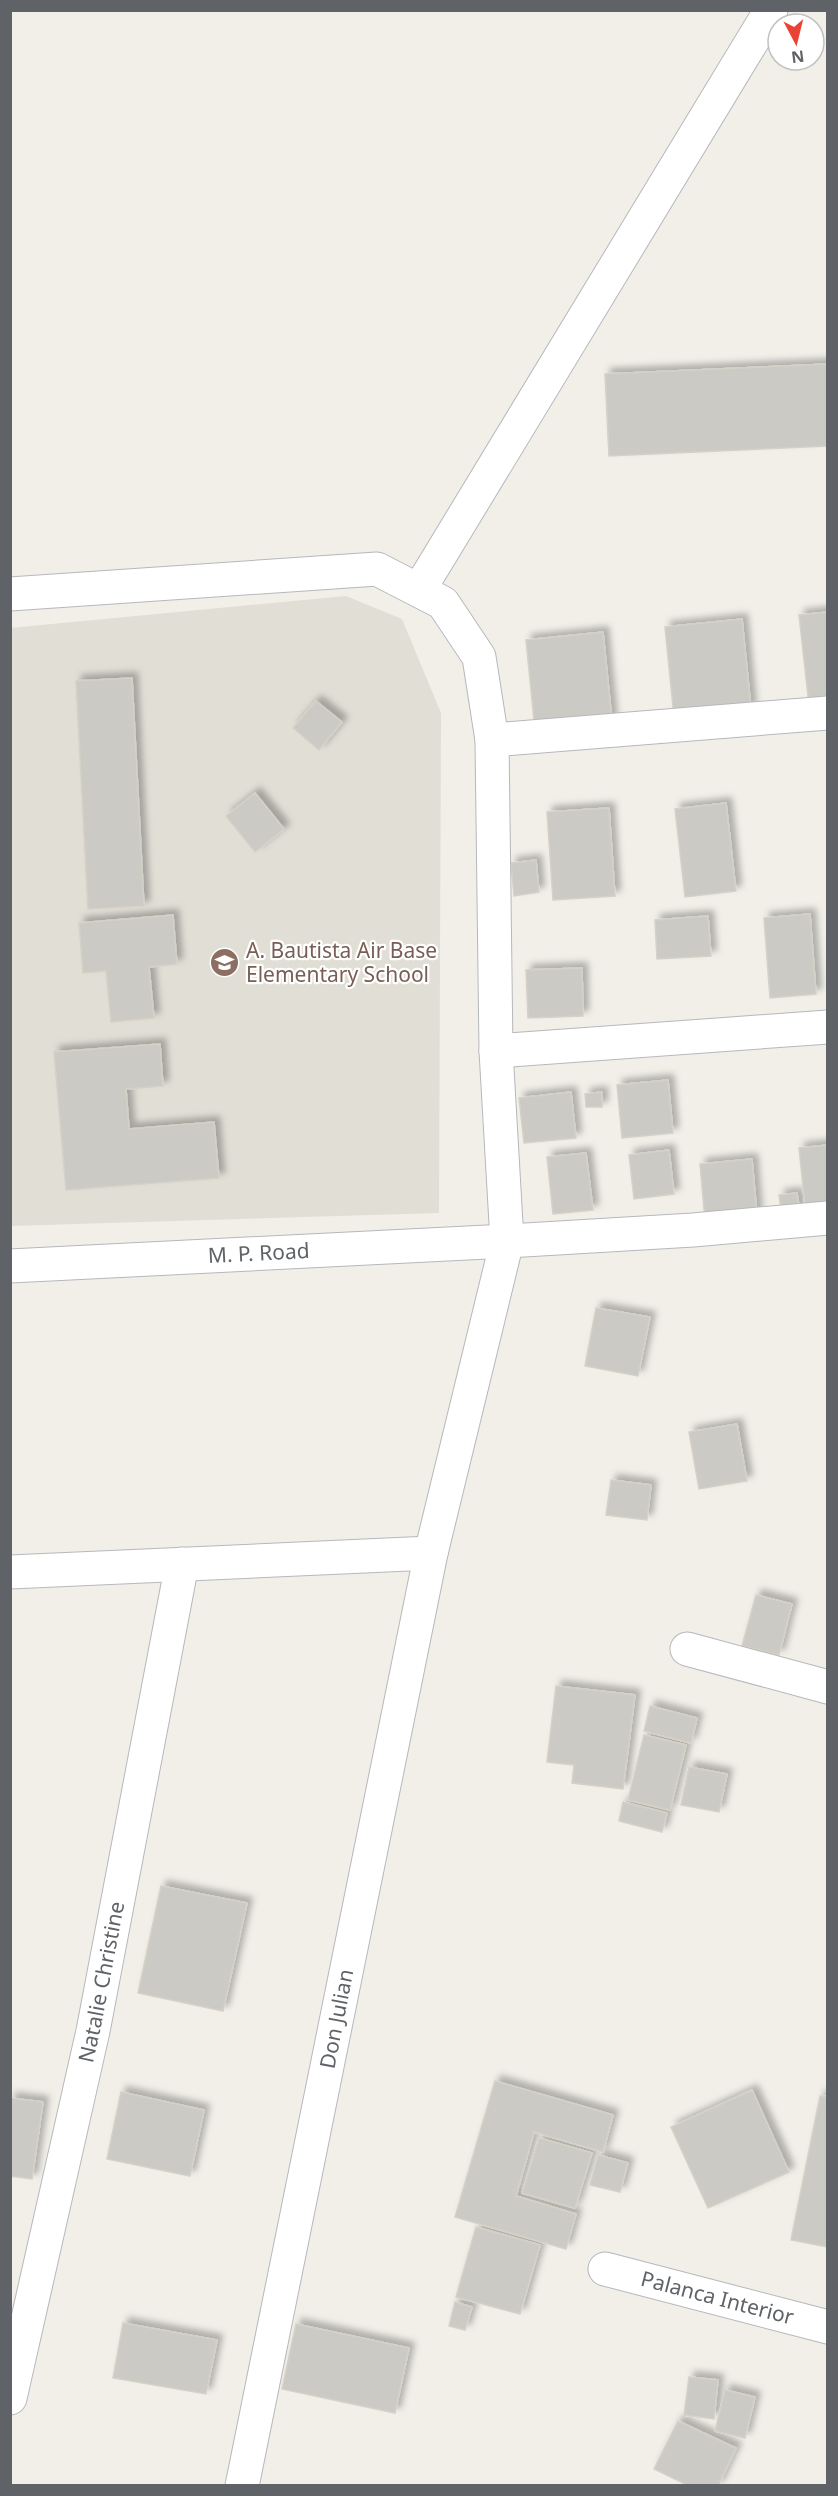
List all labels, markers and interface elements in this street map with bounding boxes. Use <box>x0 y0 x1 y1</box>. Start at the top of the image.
north arrow <box>766 12 826 72</box>
text: N <box>790 45 806 69</box>
place label: A. Bautista Air Base Elementary School <box>246 936 437 988</box>
school or university icon: A. Bautista Air Base Elementary School <box>209 947 241 979</box>
street label: M. P. Road <box>207 1236 310 1269</box>
street label: Natalie Christine <box>71 1899 130 2065</box>
street label: Don Julian <box>313 1967 359 2071</box>
street label: Palanca Interior <box>638 2264 797 2331</box>

